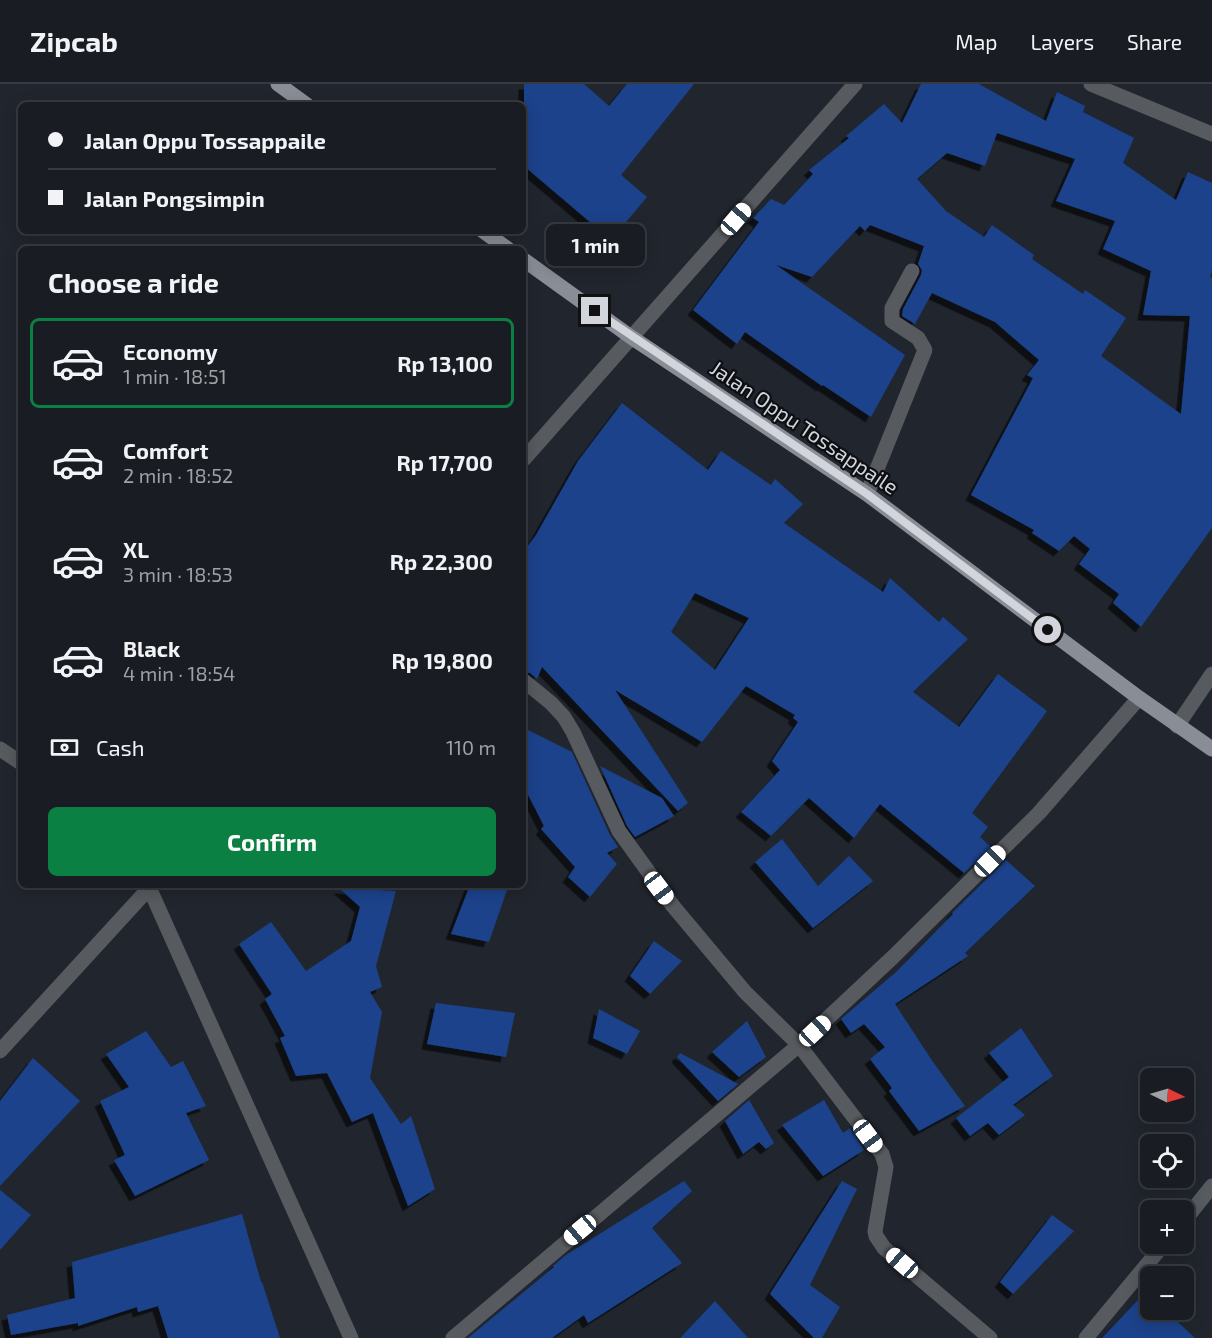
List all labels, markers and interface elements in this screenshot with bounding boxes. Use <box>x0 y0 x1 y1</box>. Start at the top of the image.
text: Zipcab <box>30 24 118 58</box>
text: Map <box>955 29 997 54</box>
text: Layers <box>1030 29 1094 54</box>
text: Share <box>1127 29 1182 54</box>
text: Jalan Oppu Tossappaile <box>84 127 326 153</box>
text: Jalan Pongsimpin <box>84 185 265 211</box>
car <box>717 200 755 238</box>
callout: 1 min <box>546 224 644 266</box>
text: 1 min <box>571 233 620 257</box>
text: Choose a ride <box>48 266 219 298</box>
route end <box>581 297 608 324</box>
icon: car <box>51 336 105 390</box>
text: Economy <box>123 338 218 364</box>
text: Rp 13,100 <box>397 350 493 376</box>
street label: Jalan Oppu Tossappaile <box>706 355 903 499</box>
text: 1 min · 18:51 <box>123 364 227 388</box>
icon: car <box>51 435 105 489</box>
text: Comfort <box>123 437 208 463</box>
text: Rp 17,700 <box>397 449 493 475</box>
text: 2 min · 18:52 <box>123 463 233 487</box>
icon: car <box>51 534 105 588</box>
text: XL <box>123 536 149 562</box>
text: Rp 22,300 <box>390 548 493 574</box>
text: 3 min · 18:53 <box>123 562 233 586</box>
route start <box>1034 616 1061 643</box>
icon: car <box>51 633 105 687</box>
text: Black <box>123 635 180 661</box>
text: Rp 19,800 <box>392 647 493 673</box>
text: 4 min · 18:54 <box>123 661 235 685</box>
icon: cash <box>48 731 81 764</box>
text: Cash <box>96 734 145 760</box>
text: 110 m <box>446 735 496 759</box>
button: Confirm <box>48 807 496 876</box>
car <box>971 842 1009 880</box>
car <box>641 868 677 908</box>
car <box>796 1012 834 1050</box>
north arrow <box>1140 1068 1194 1122</box>
map controls <box>1140 1068 1194 1320</box>
car <box>850 1116 886 1156</box>
button: locate <box>1140 1134 1194 1188</box>
button: + <box>1140 1200 1194 1254</box>
car <box>560 1212 600 1248</box>
car <box>883 1244 921 1282</box>
button: − <box>1140 1266 1194 1320</box>

